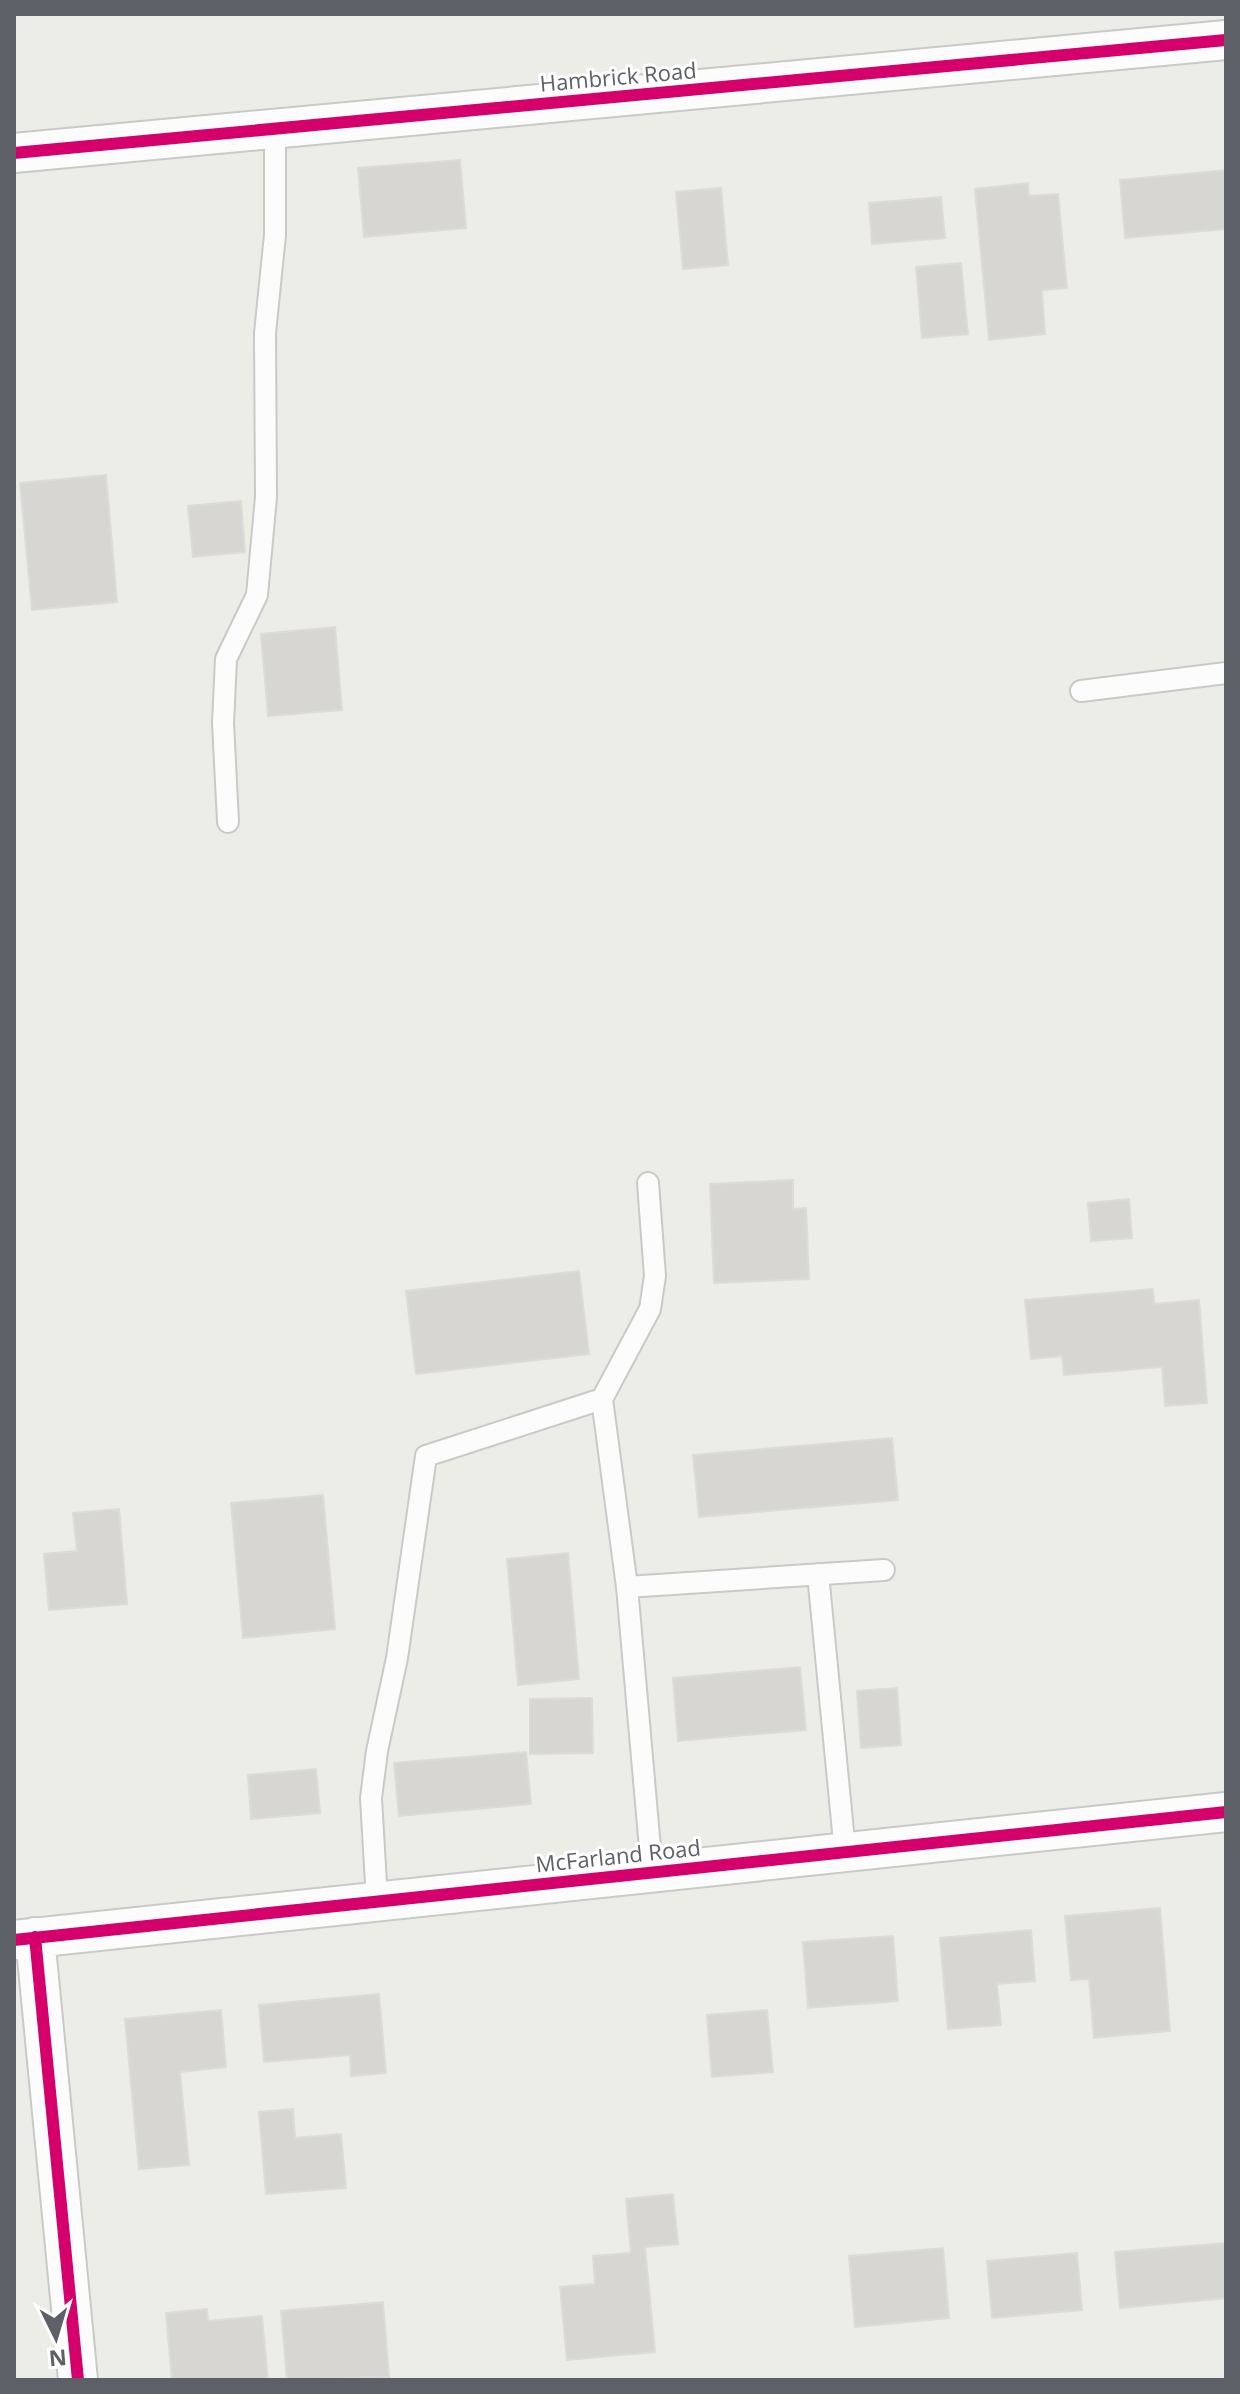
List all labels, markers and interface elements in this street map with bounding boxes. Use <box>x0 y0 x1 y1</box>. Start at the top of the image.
street label: Hambrick Road <box>538 54 698 98</box>
street label: McFarland Road <box>534 1831 702 1879</box>
north arrow <box>16 2298 96 2378</box>
text: N <box>48 2343 68 2375</box>

